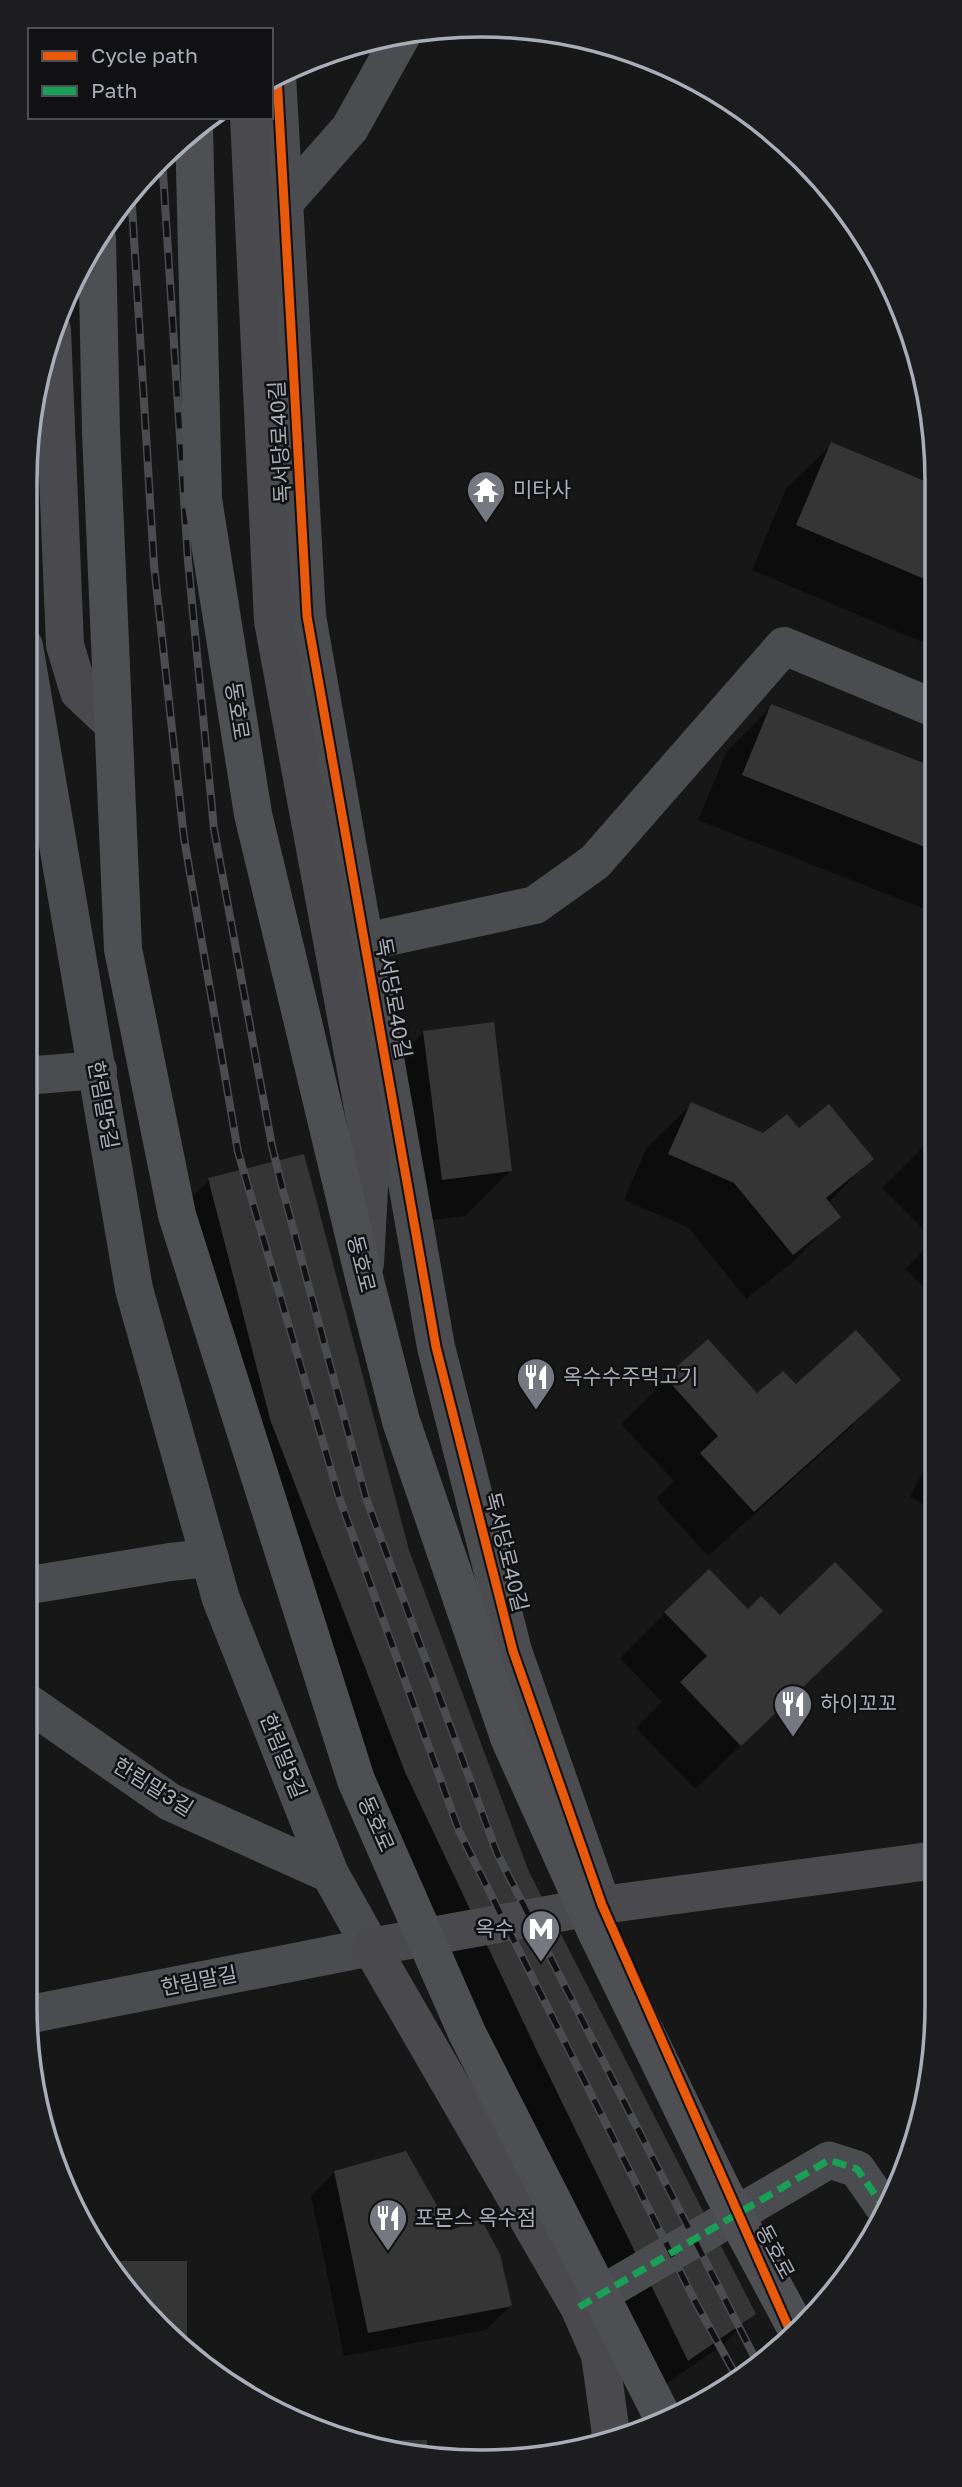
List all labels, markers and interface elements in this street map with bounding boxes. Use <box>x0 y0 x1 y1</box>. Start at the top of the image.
legend <box>28 28 273 119</box>
text: Cycle path <box>91 42 198 68</box>
text: Path <box>91 77 138 103</box>
street label: 독서당로40길 <box>263 380 295 504</box>
temple icon: 미타사 <box>465 469 507 524</box>
place label: 미타사 <box>513 476 571 502</box>
street label: 동호로 <box>221 680 255 742</box>
street label: 독서당로40길 <box>371 935 417 1060</box>
street label: 한림말5길 <box>83 1059 125 1151</box>
street label: 동호로 <box>342 1232 382 1295</box>
restaurant icon: 옥수수주먹고기 <box>515 1356 557 1411</box>
place label: 옥수수주먹고기 <box>563 1363 698 1389</box>
street label: 독서당로40길 <box>480 1489 534 1614</box>
restaurant icon: 하이꼬꼬 <box>772 1683 814 1738</box>
place label: 하이꼬꼬 <box>820 1690 897 1716</box>
street label: 한림말5길 <box>255 1709 313 1802</box>
street label: 한림말3길 <box>109 1751 198 1821</box>
street label: 동호로 <box>353 1792 401 1855</box>
metro station icon: 옥수 <box>520 1908 562 1963</box>
place label: 옥수 <box>475 1915 514 1941</box>
street label: 한림말길 <box>158 1960 239 2000</box>
restaurant icon: 포몬스 옥수점 <box>367 2197 409 2252</box>
place label: 포몬스 옥수점 <box>415 2204 536 2230</box>
street label: 동호로 <box>751 2220 801 2283</box>

